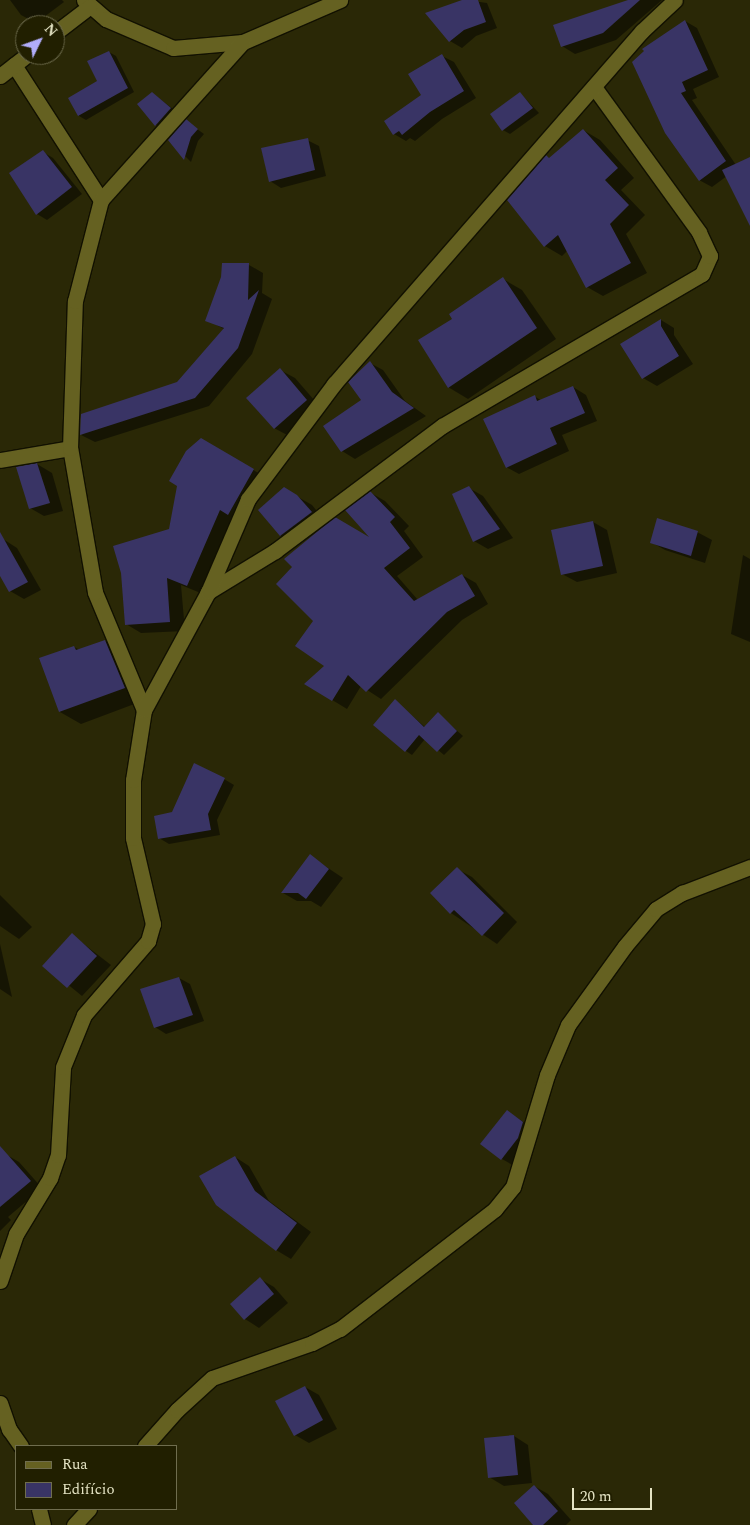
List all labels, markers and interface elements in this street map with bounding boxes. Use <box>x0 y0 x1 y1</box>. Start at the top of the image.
north arrow <box>15 15 65 65</box>
text: N <box>39 19 62 42</box>
legend <box>15 1445 178 1510</box>
text: Rua <box>62 1453 88 1476</box>
text: Edifício <box>62 1478 115 1501</box>
scale bar <box>575 1478 655 1510</box>
text: 20 m <box>580 1485 612 1508</box>

